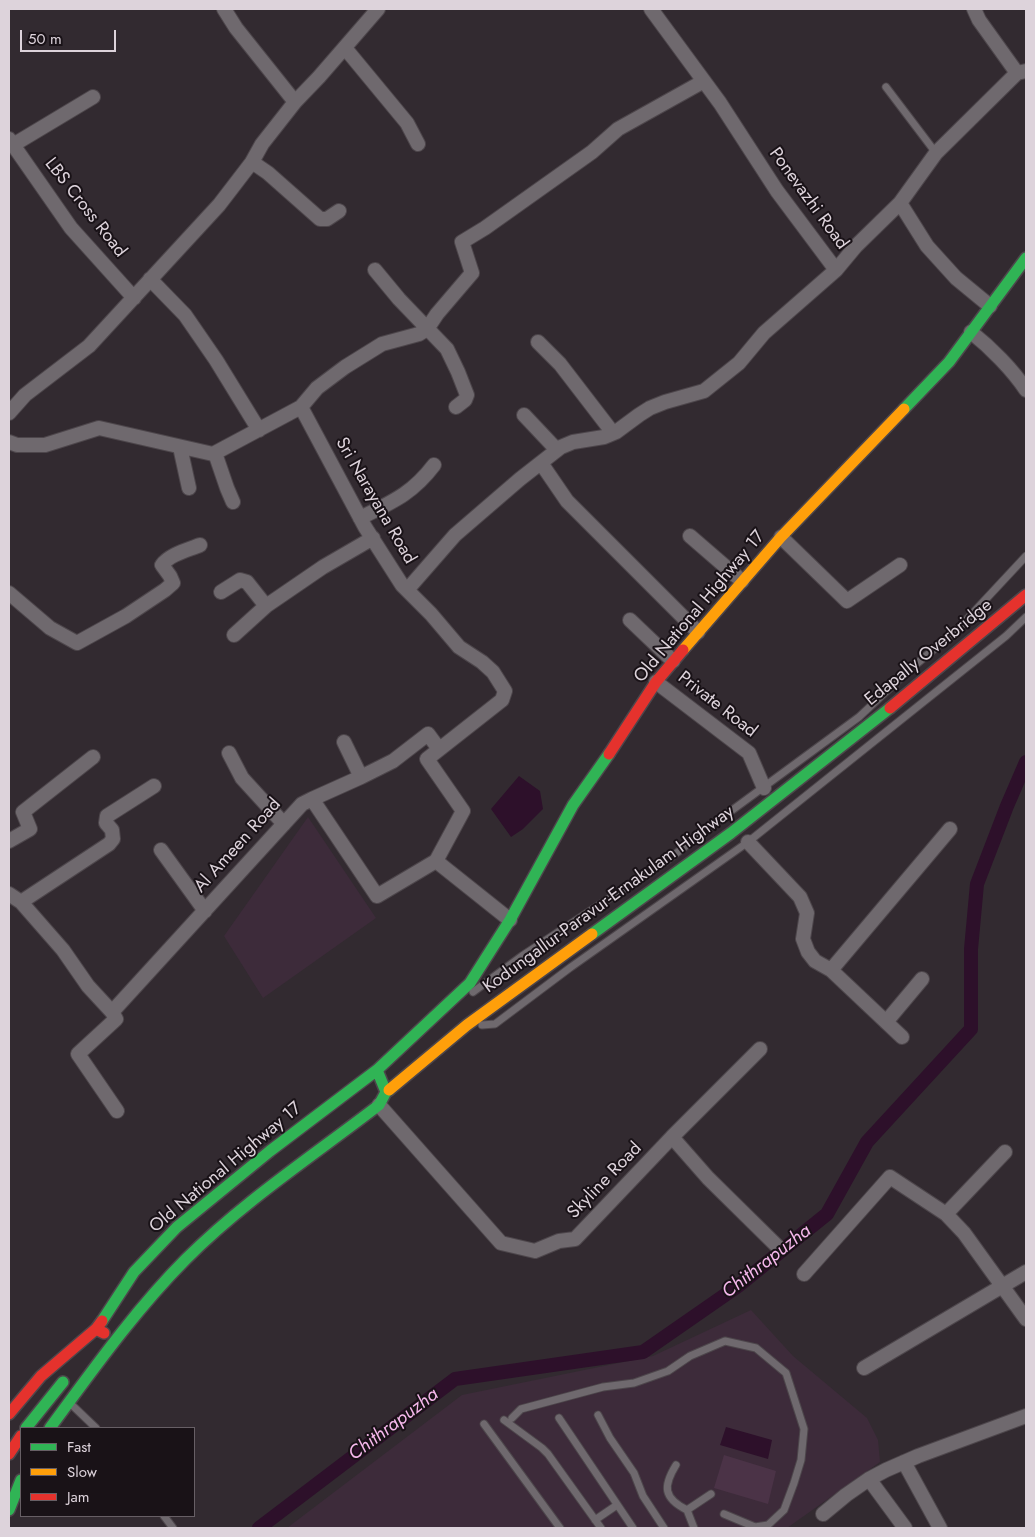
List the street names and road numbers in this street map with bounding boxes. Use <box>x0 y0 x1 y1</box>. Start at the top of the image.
street label: Ponevazhi Road <box>764 144 852 254</box>
street label: LBS Cross Road <box>39 154 131 262</box>
street label: Sri Narayana Road <box>330 434 420 568</box>
street label: Old National Highway 17 <box>630 527 770 687</box>
street label: Edapally Overbridge <box>861 595 997 711</box>
street label: Private Road <box>673 667 761 743</box>
street label: Al Ameen Road <box>190 794 286 898</box>
street label: Kodungallur-Paravur-Ernakulam Highway <box>479 802 739 998</box>
street label: Old National Highway 17 <box>146 1098 306 1238</box>
street label: Skyline Road <box>563 1138 647 1224</box>

